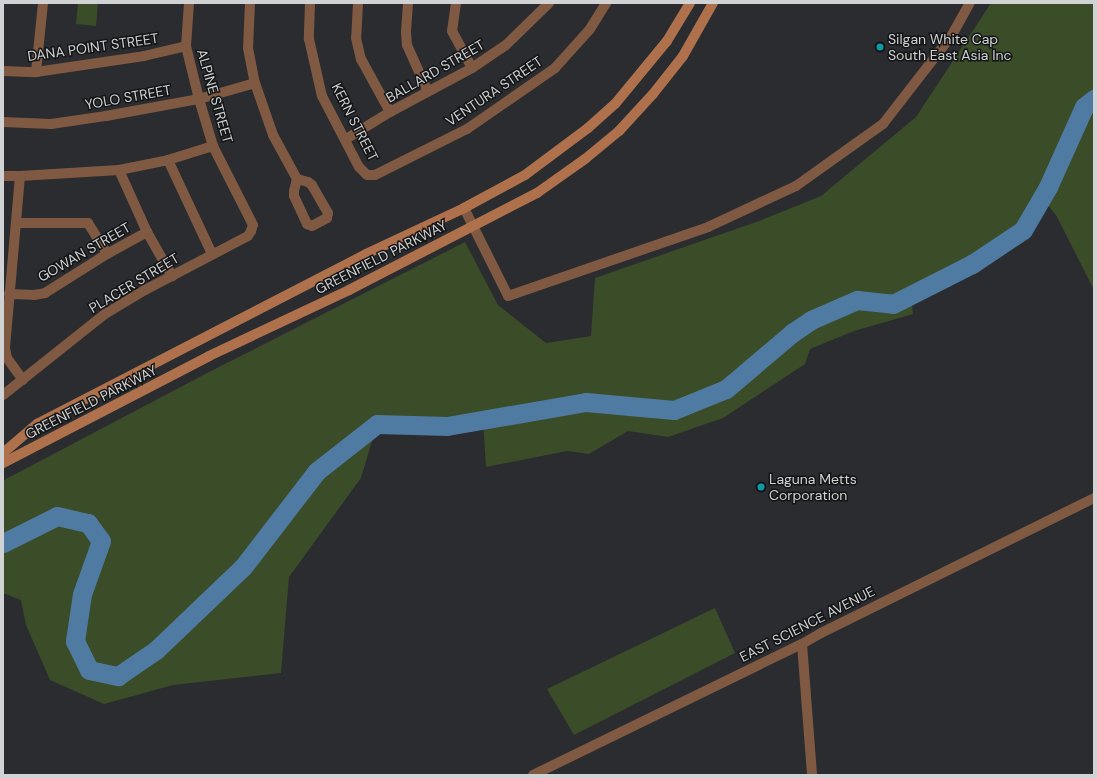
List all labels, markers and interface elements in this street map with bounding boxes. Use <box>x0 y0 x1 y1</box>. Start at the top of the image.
street label: DANA POINT STREET <box>26 29 160 65</box>
place label: Silgan White Cap South East Asia Inc <box>888 31 1012 64</box>
street label: BALLARD STREET <box>383 36 487 106</box>
marker: Silgan White Cap South East Asia Inc <box>875 42 885 52</box>
street label: ALPINE STREET <box>194 47 236 145</box>
street label: VENTURA STREET <box>442 52 546 130</box>
street label: KERN STREET <box>328 80 382 164</box>
street label: YOLO STREET <box>84 81 172 113</box>
street label: GREENFIELD PARKWAY <box>312 216 450 298</box>
street label: GOWAN STREET <box>35 219 133 285</box>
street label: PLACER STREET <box>86 250 182 316</box>
street label: GREENFIELD PARKWAY <box>22 361 160 443</box>
place label: Laguna Metts Corporation <box>769 471 857 504</box>
marker: Laguna Metts Corporation <box>756 482 766 492</box>
street label: EAST SCIENCE AVENUE <box>737 583 877 665</box>

